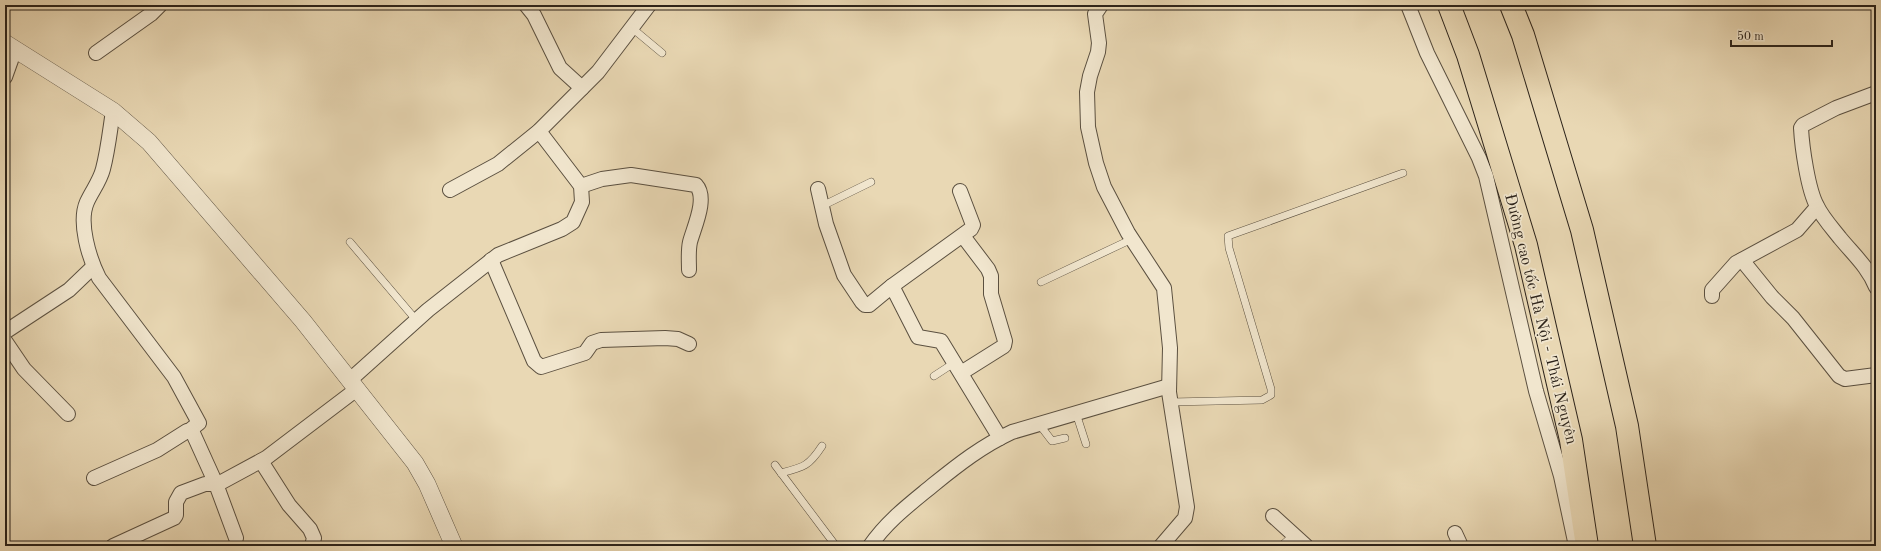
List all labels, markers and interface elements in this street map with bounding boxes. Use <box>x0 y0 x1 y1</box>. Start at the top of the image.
scale bar <box>1731 22 1832 48</box>
text: 50 m <box>1737 30 1764 43</box>
street label: Đường cao tốc Hà Nội - Thái Nguyên <box>1501 191 1581 446</box>

